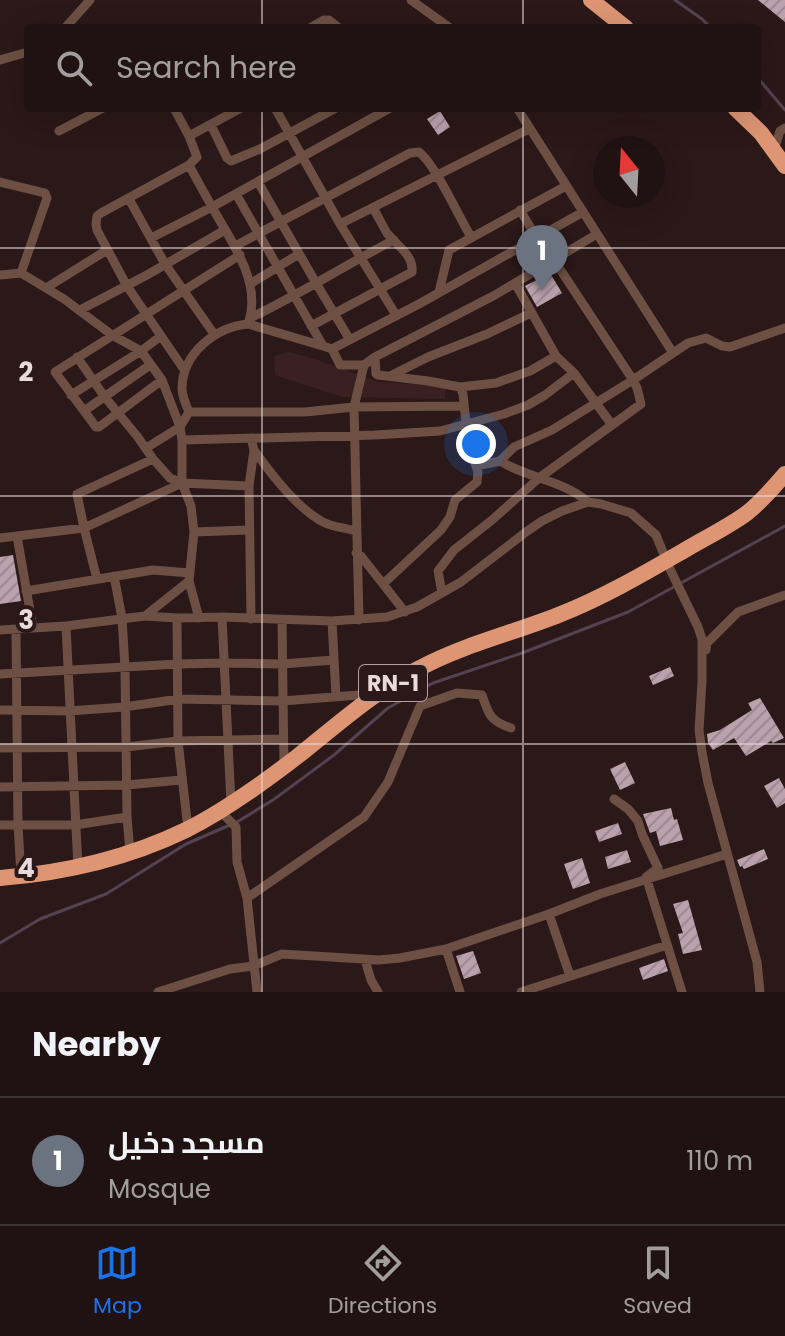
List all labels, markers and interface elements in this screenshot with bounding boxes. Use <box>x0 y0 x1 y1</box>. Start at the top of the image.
search box <box>24 24 761 112</box>
icon: search <box>52 46 96 90</box>
text: Search here <box>116 46 297 89</box>
north arrow <box>593 136 665 208</box>
pin: 1 <box>516 225 568 291</box>
text: 2 <box>19 354 34 390</box>
your location <box>456 424 496 464</box>
text: 3 <box>18 602 34 638</box>
road number: RN-1 <box>359 665 427 701</box>
text: 4 <box>17 850 35 886</box>
text: Nearby <box>32 1020 161 1068</box>
text: مسجد دخيل <box>108 1121 265 1164</box>
text: 1 <box>53 1143 63 1179</box>
text: 110 m <box>686 1143 753 1179</box>
text: Mosque <box>108 1171 211 1207</box>
tab: Map <box>93 1241 142 1322</box>
tab: Directions <box>328 1241 437 1322</box>
tab: Saved <box>623 1241 692 1322</box>

